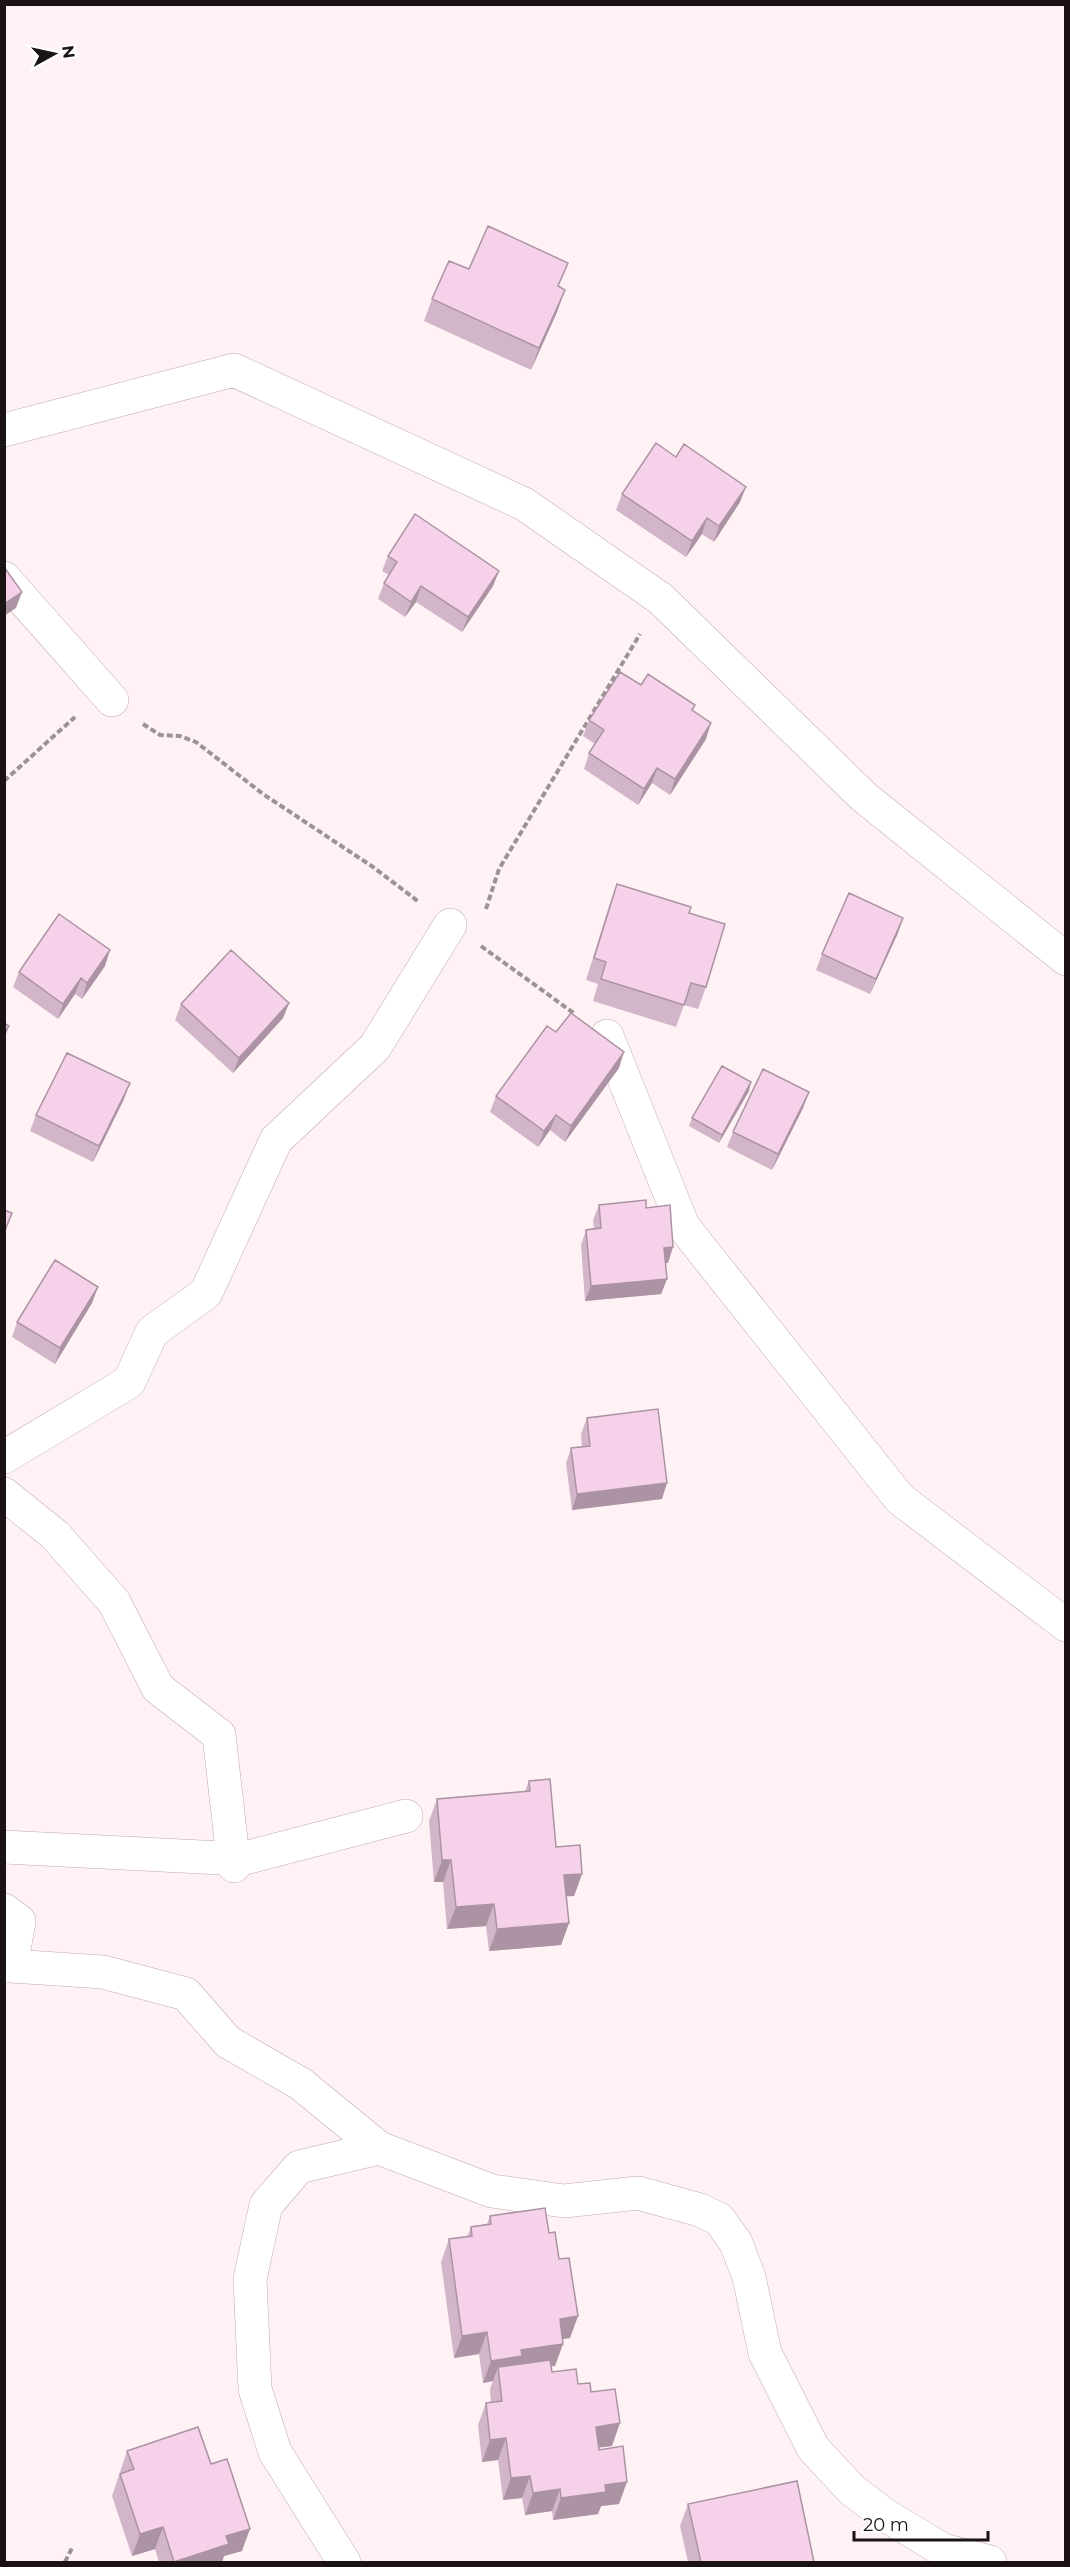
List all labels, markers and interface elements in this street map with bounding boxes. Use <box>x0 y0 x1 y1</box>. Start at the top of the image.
north arrow <box>24 24 84 84</box>
text: N <box>58 44 79 60</box>
scale bar <box>854 2504 988 2542</box>
text: 20 m <box>863 2514 909 2536</box>

